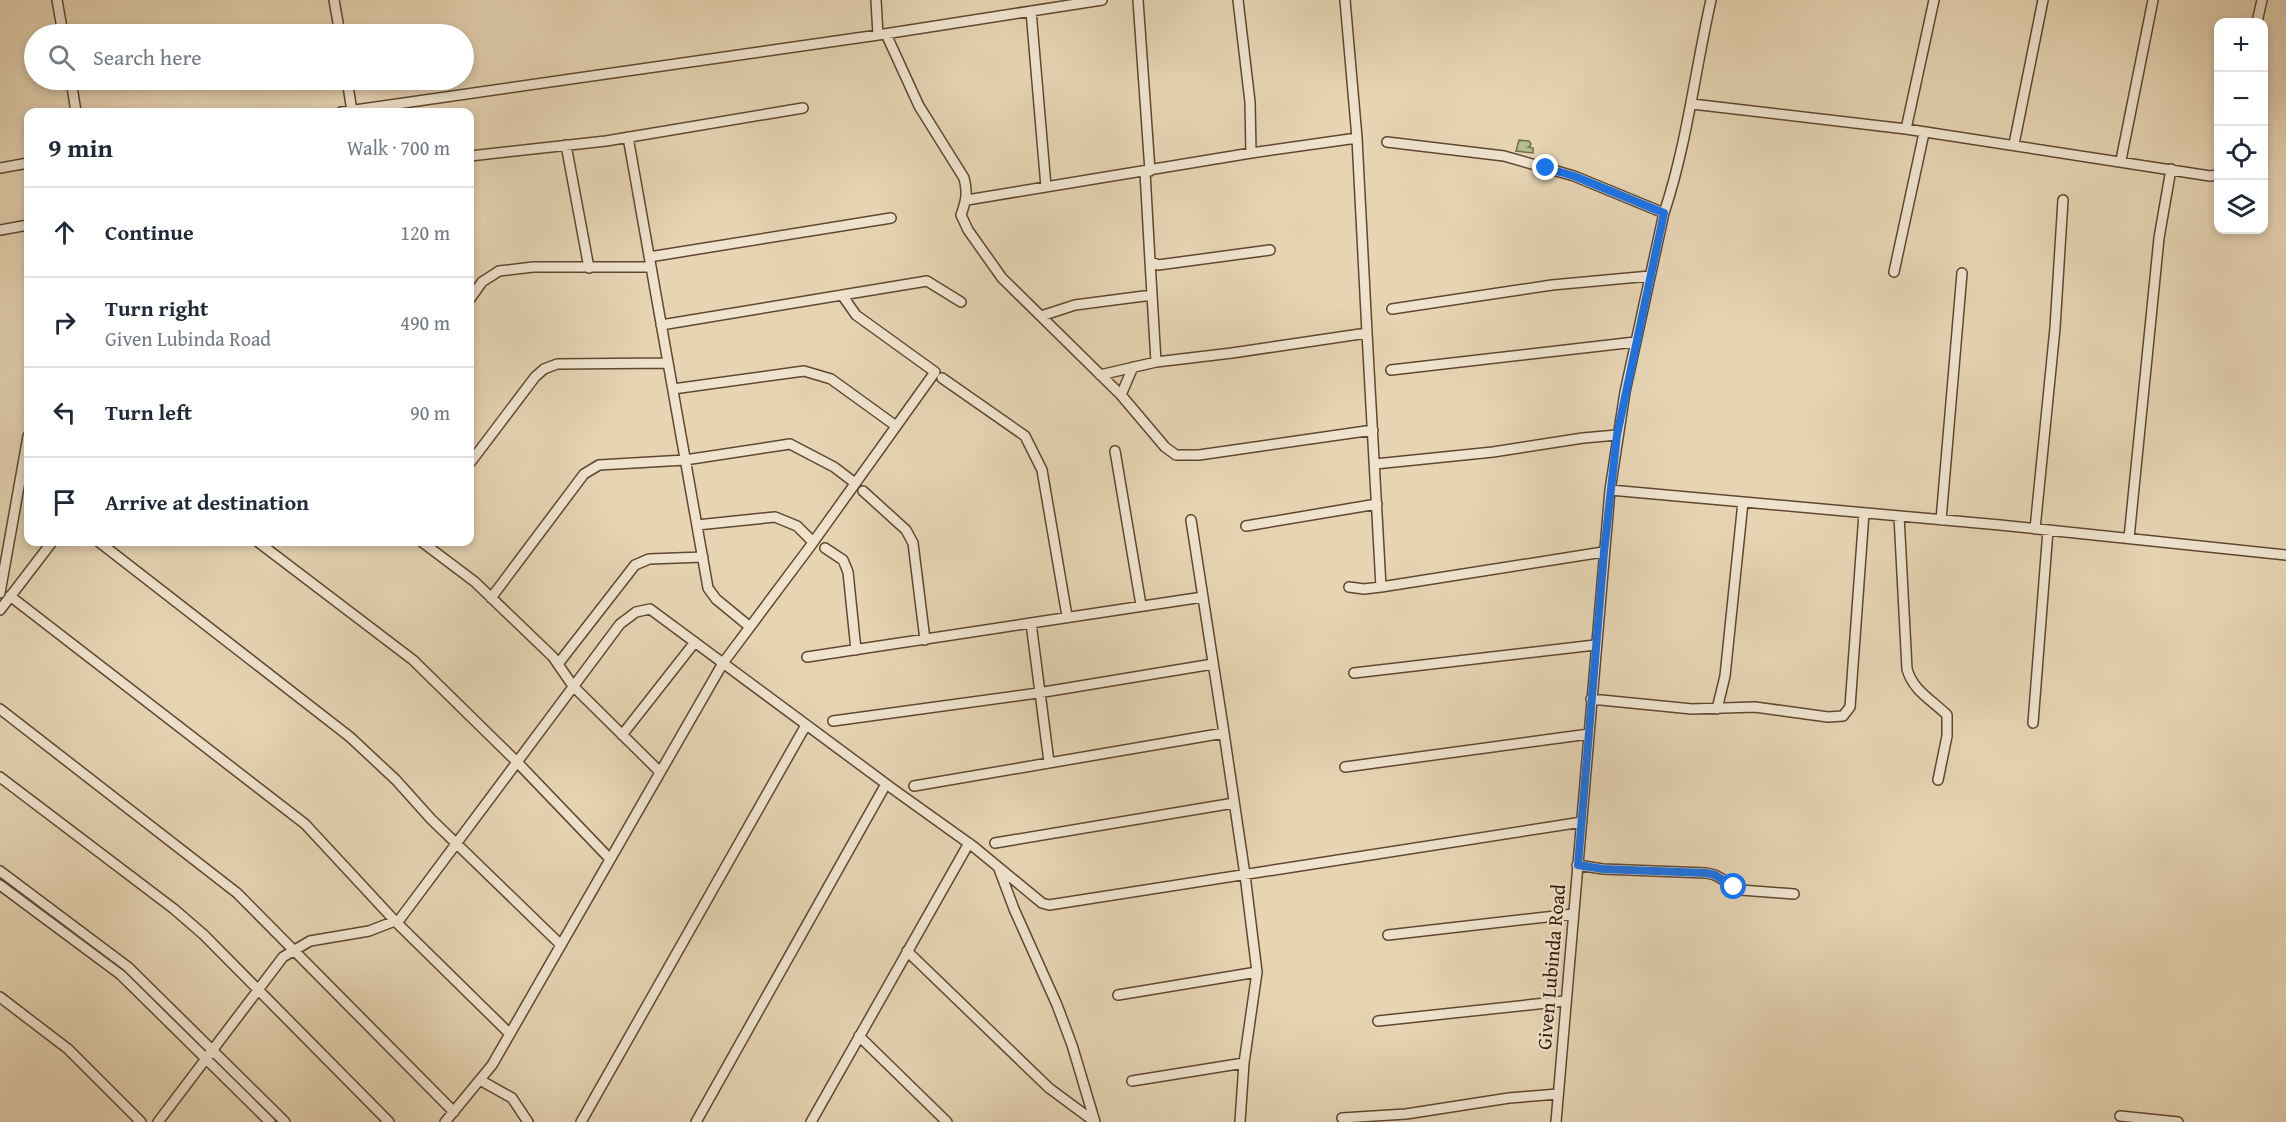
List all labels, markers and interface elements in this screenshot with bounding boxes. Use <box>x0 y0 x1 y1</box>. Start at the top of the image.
map controls <box>2214 18 2268 234</box>
button: + <box>2214 18 2268 72</box>
search box <box>24 24 474 90</box>
icon: search <box>45 41 78 74</box>
text: Search here <box>93 41 202 73</box>
button: − <box>2214 72 2268 126</box>
button: locate <box>2214 126 2268 180</box>
text: 9 min <box>48 128 113 167</box>
text: Walk · 700 m <box>347 133 450 162</box>
route end <box>1532 154 1558 180</box>
button: layers <box>2214 180 2268 234</box>
icon: ahead <box>48 216 81 249</box>
text: Continue <box>105 216 194 248</box>
text: 120 m <box>400 218 450 247</box>
text: Turn right <box>105 292 208 324</box>
icon: right <box>48 306 81 339</box>
text: 490 m <box>400 308 450 337</box>
text: Given Lubinda Road <box>105 324 271 353</box>
icon: left <box>48 396 81 429</box>
text: Turn left <box>105 396 192 428</box>
text: 90 m <box>410 398 450 427</box>
icon: arrive <box>48 486 81 519</box>
text: Arrive at destination <box>105 486 309 518</box>
route start <box>1720 873 1746 899</box>
street label: Given Lubinda Road <box>1529 883 1572 1051</box>

